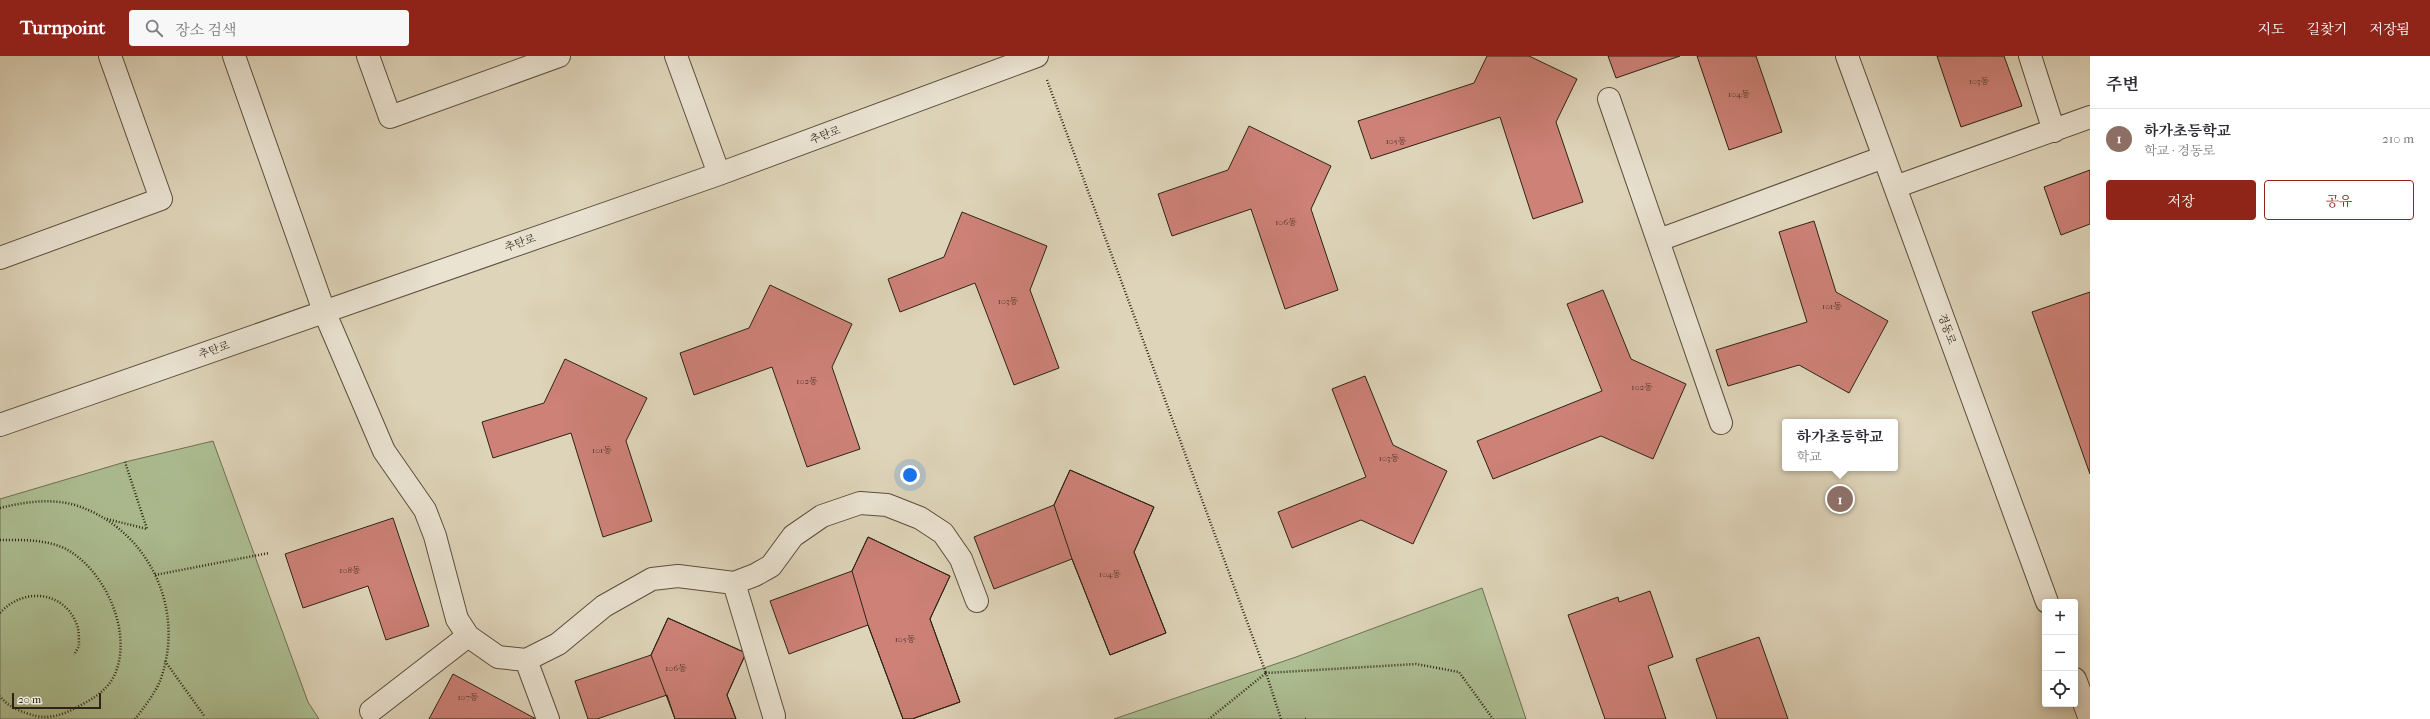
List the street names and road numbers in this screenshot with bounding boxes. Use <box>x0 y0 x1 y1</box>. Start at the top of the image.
street label: 추탄로 <box>808 123 843 147</box>
street label: 추탄로 <box>503 232 538 254</box>
street label: 경동로 <box>1935 312 1959 347</box>
street label: 추탄로 <box>197 339 232 361</box>

